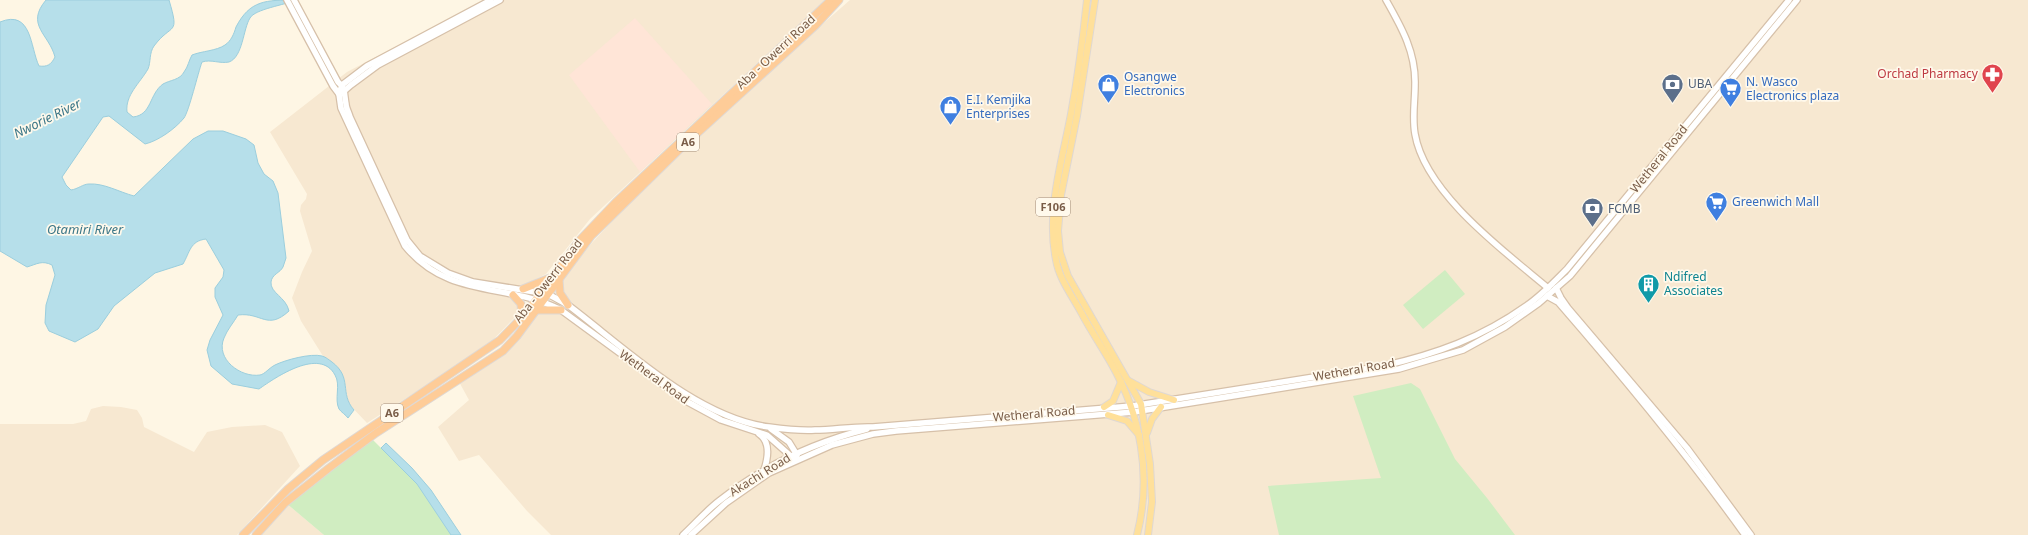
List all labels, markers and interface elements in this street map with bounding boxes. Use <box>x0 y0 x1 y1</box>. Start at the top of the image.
street label: Aba - Owerri Road <box>732 10 819 93</box>
pharmacy icon: Orchad Pharmacy <box>1980 61 2006 94</box>
place label: Orchad Pharmacy <box>1877 65 1979 82</box>
place label: Osangwe Electronics <box>1124 68 1185 99</box>
shop icon: Osangwe Electronics <box>1095 71 1121 104</box>
bank icon: UBA <box>1660 71 1686 104</box>
place label: N. Wasco Electronics plaza <box>1746 73 1839 104</box>
place label: UBA <box>1688 75 1713 92</box>
supermarket icon: N. Wasco Electronics plaza <box>1717 76 1743 109</box>
place label: E.I. Kemjika Enterprises <box>966 91 1031 122</box>
water label: Nworie River <box>10 94 84 142</box>
shop icon: E.I. Kemjika Enterprises <box>937 94 963 127</box>
street label: Wetheral Road <box>1626 121 1691 196</box>
road number: A6 <box>677 133 699 151</box>
supermarket icon: Greenwich Mall <box>1703 189 1729 222</box>
place label: Greenwich Mall <box>1732 193 1819 210</box>
bank icon: FCMB <box>1580 196 1606 229</box>
road number: F106 <box>1036 198 1070 216</box>
place label: FCMB <box>1608 200 1641 217</box>
water label: Otamiri River <box>47 220 124 238</box>
street label: Aba - Owerri Road <box>509 235 586 326</box>
place label: Ndifred Associates <box>1664 268 1723 299</box>
building icon: Ndifred Associates <box>1636 271 1662 304</box>
street label: Wetheral Road <box>616 345 693 408</box>
street label: Wetheral Road <box>1312 354 1396 385</box>
street label: Wetheral Road <box>992 401 1076 426</box>
road number: A6 <box>381 404 403 422</box>
street label: Akachi Road <box>726 449 794 500</box>

